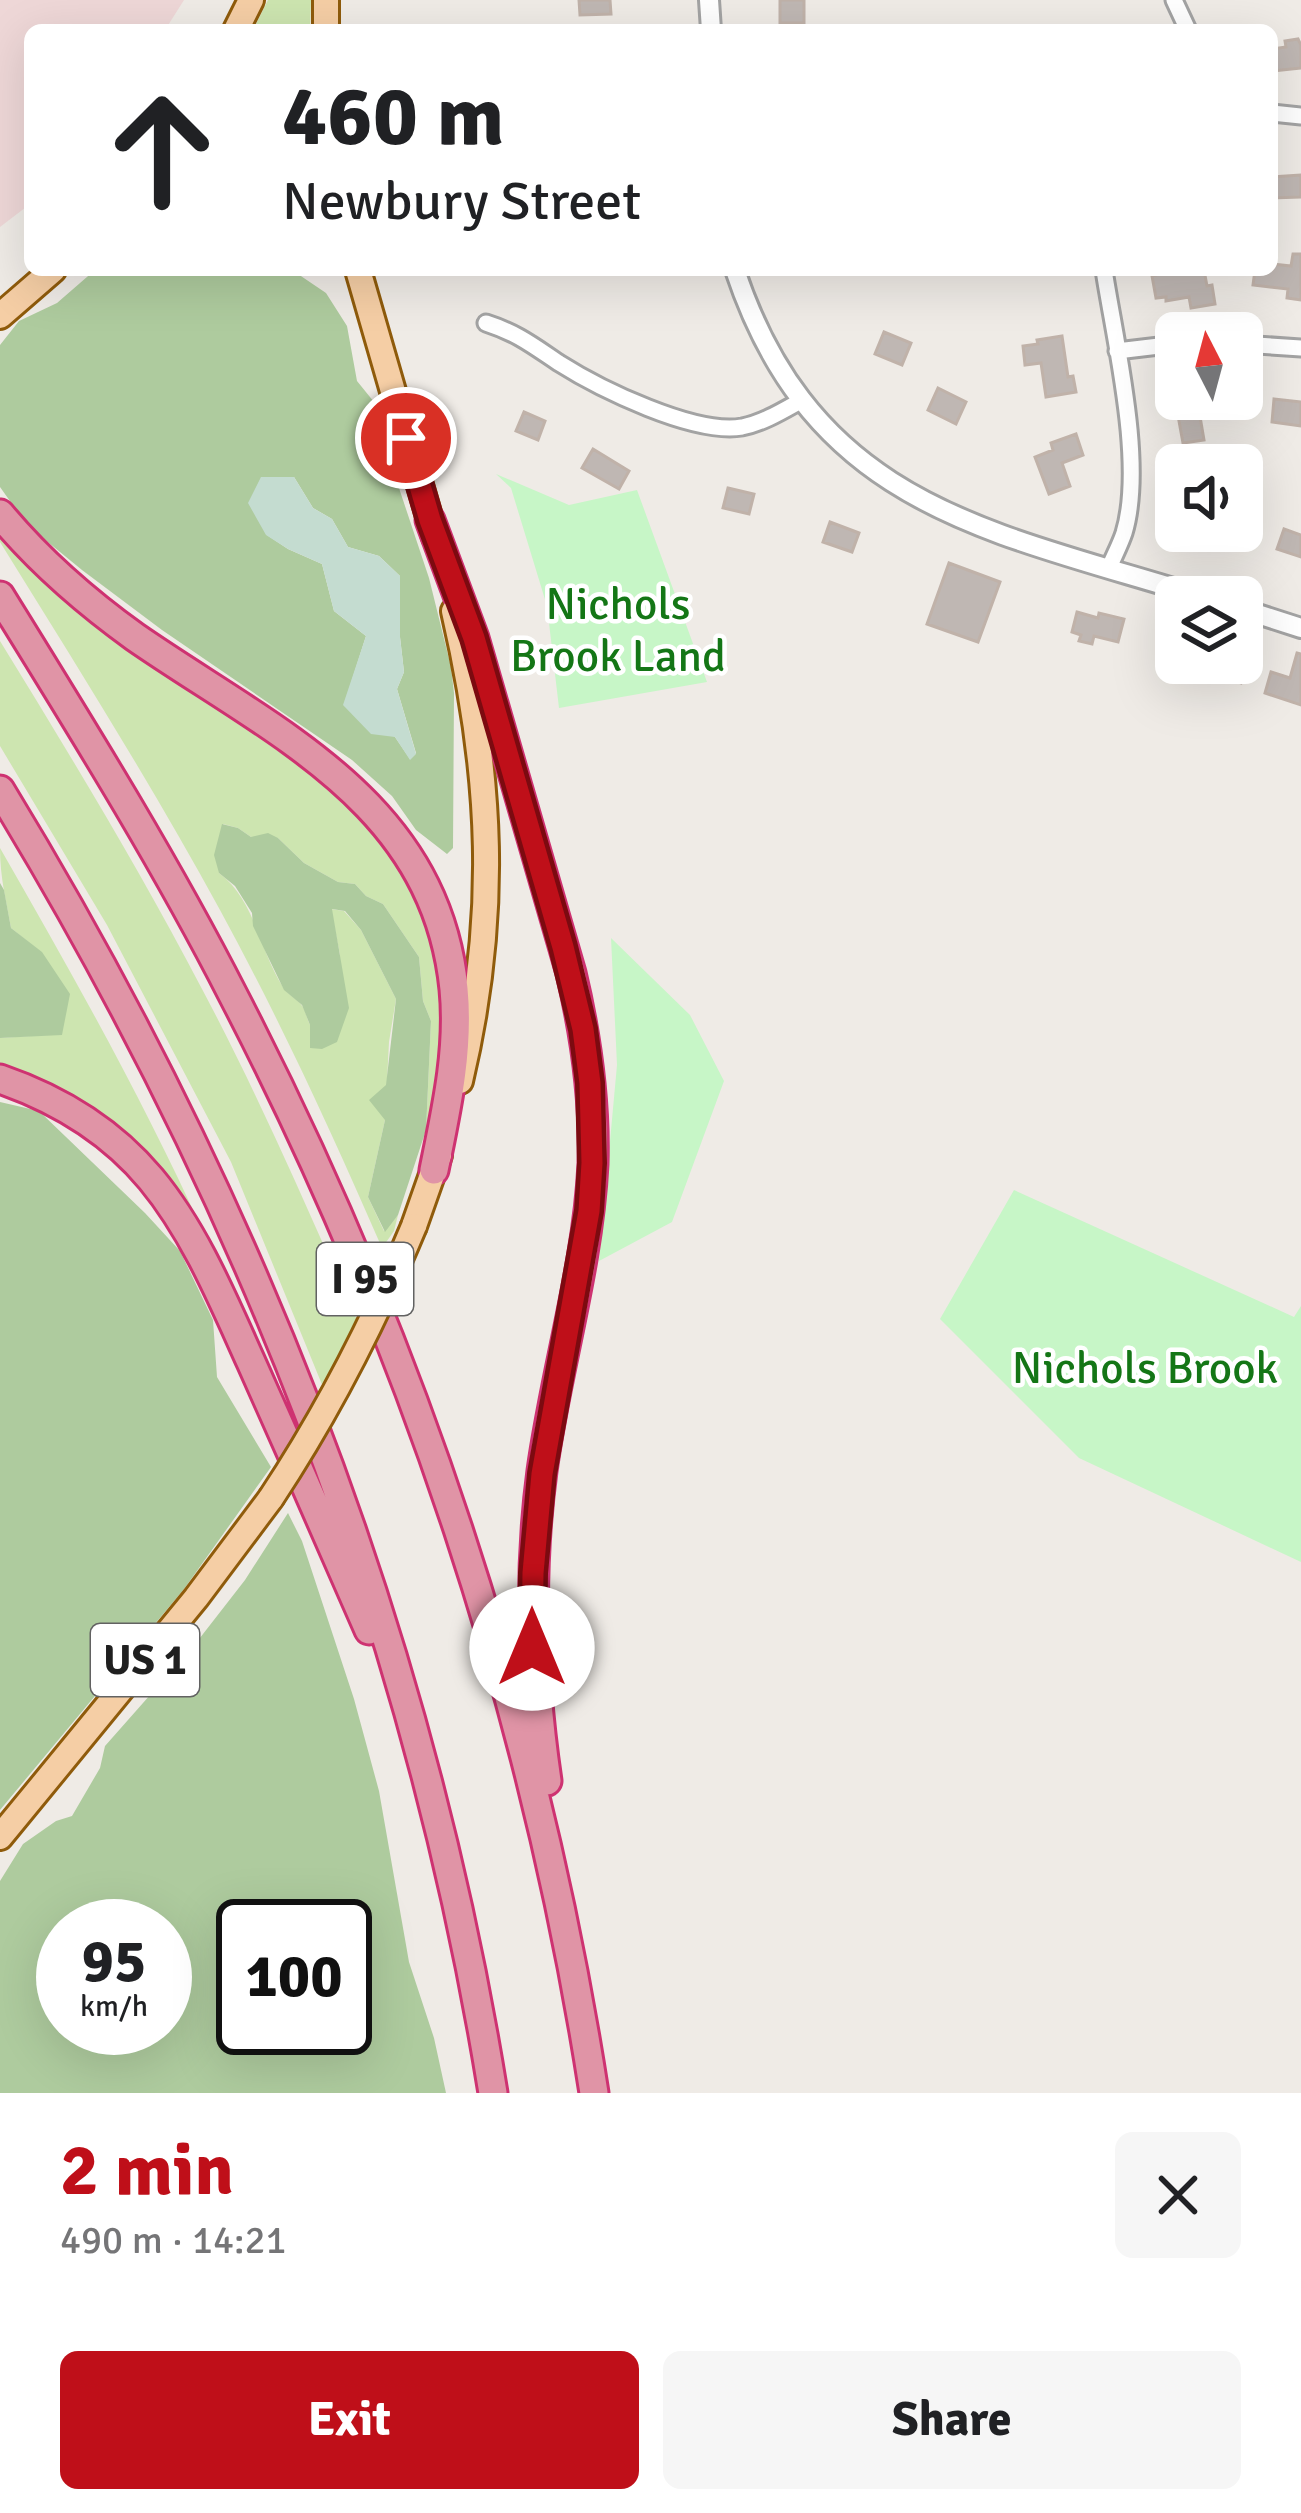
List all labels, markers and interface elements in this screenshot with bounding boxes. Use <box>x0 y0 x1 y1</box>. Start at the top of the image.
text: 460 m <box>282 65 504 169</box>
icon: ahead <box>84 72 240 228</box>
text: Newbury Street <box>282 168 641 235</box>
north arrow <box>1155 312 1263 420</box>
map controls <box>1155 312 1263 684</box>
pin <box>355 387 457 489</box>
icon: arrive <box>373 405 439 471</box>
button: sound <box>1155 444 1263 552</box>
button: layers <box>1155 576 1263 684</box>
park label: Nichols Brook Land <box>510 577 726 684</box>
road number: I 95 <box>317 1243 413 1315</box>
park label: Nichols Brook <box>1012 1341 1278 1396</box>
position arrow <box>469 1585 595 1711</box>
road number: US 1 <box>91 1624 199 1696</box>
speed limit sign: 100 <box>216 1899 372 2055</box>
text: 95 <box>82 1925 146 1999</box>
text: km/h <box>80 1988 148 2025</box>
text: 2 min <box>60 2126 234 2215</box>
button: close <box>1115 2132 1241 2258</box>
text: 490 m · 14:21 <box>60 2216 287 2264</box>
button: Exit <box>60 2351 639 2489</box>
button: Share <box>663 2351 1241 2489</box>

